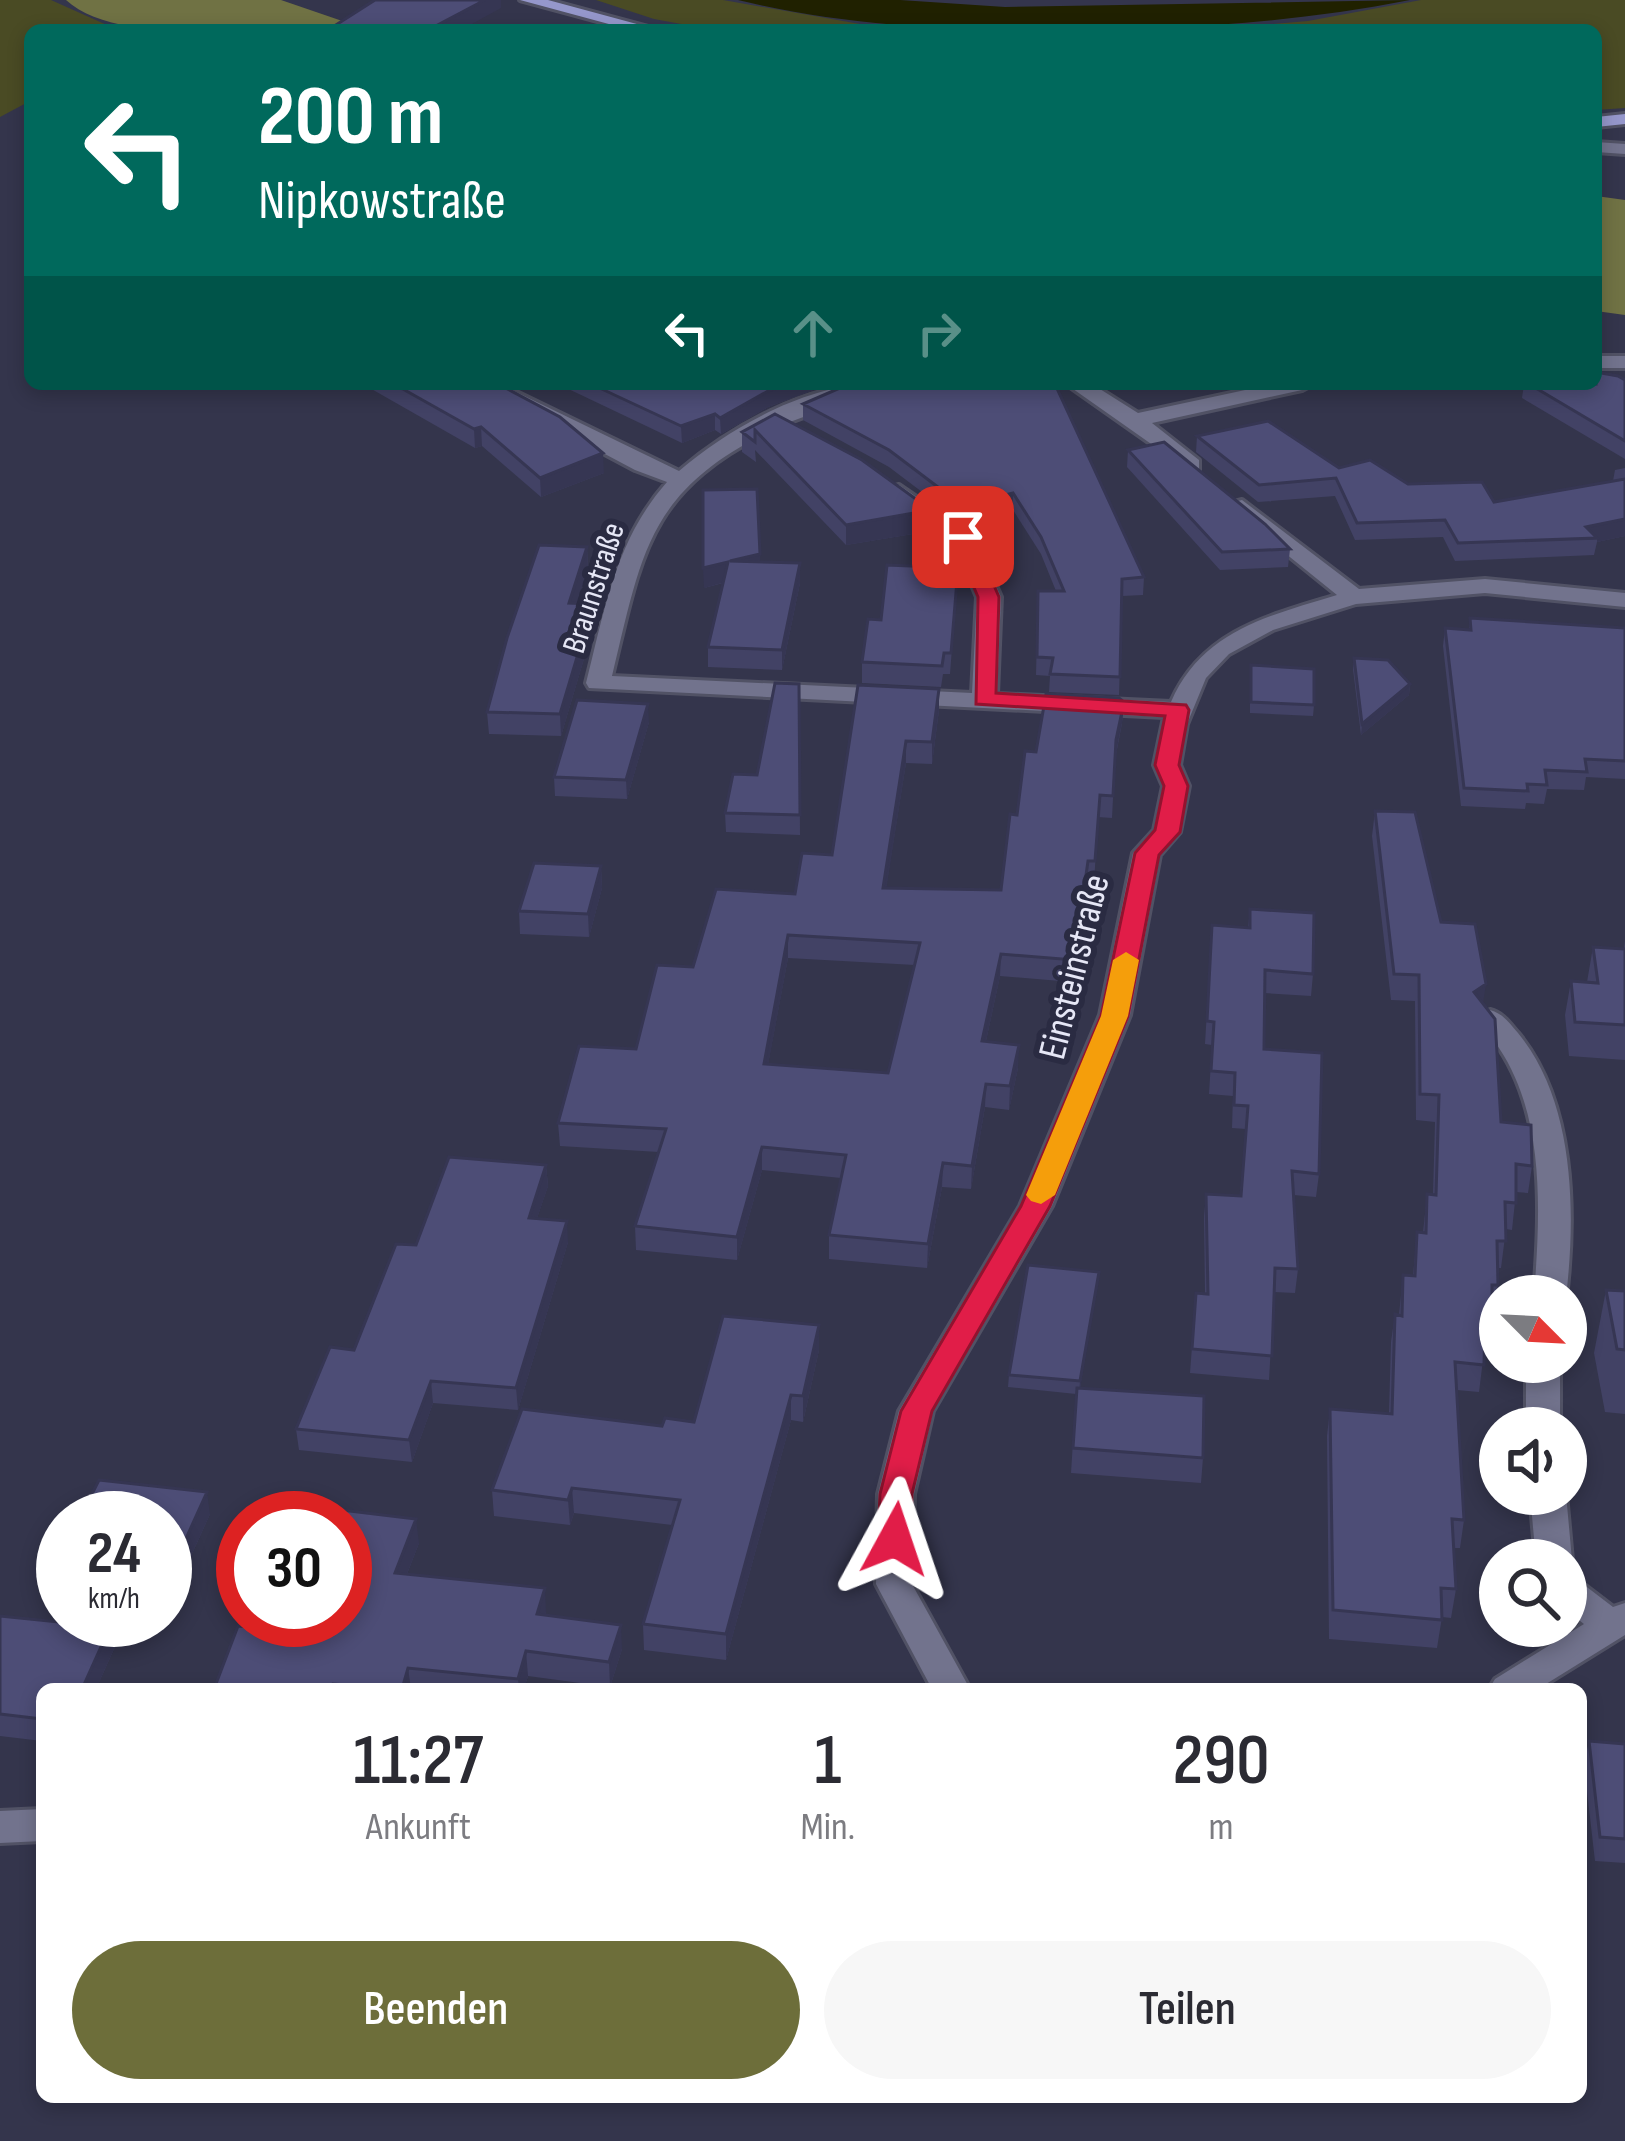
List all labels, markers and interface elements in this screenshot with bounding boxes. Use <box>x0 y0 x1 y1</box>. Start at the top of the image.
text: 200 m <box>258 67 444 168</box>
icon: left <box>60 72 216 228</box>
text: Nipkowstraße <box>258 169 506 234</box>
icon: left <box>654 300 720 366</box>
icon: ahead <box>780 300 846 366</box>
icon: right <box>906 300 972 366</box>
pin <box>912 486 1014 588</box>
icon: arrive <box>930 504 996 570</box>
street label: Braunstraße <box>554 518 634 658</box>
street label: Einsteinstraße <box>1029 870 1121 1064</box>
north arrow <box>1479 1275 1587 1383</box>
map controls <box>1479 1275 1587 1647</box>
button: sound <box>1479 1407 1587 1515</box>
position arrow <box>832 1476 958 1602</box>
speed limit sign: 30 <box>216 1491 372 1647</box>
text: 24 <box>87 1518 141 1590</box>
button: search <box>1479 1539 1587 1647</box>
text: km/h <box>88 1581 140 1617</box>
text: 11:27 <box>353 1718 483 1805</box>
text: 1 <box>814 1718 841 1805</box>
text: 290 <box>1172 1718 1270 1805</box>
text: Ankunft <box>366 1804 471 1851</box>
text: Min. <box>801 1804 855 1851</box>
text: m <box>1209 1804 1234 1851</box>
button: Beenden <box>72 1941 800 2079</box>
button: Teilen <box>824 1941 1551 2079</box>

